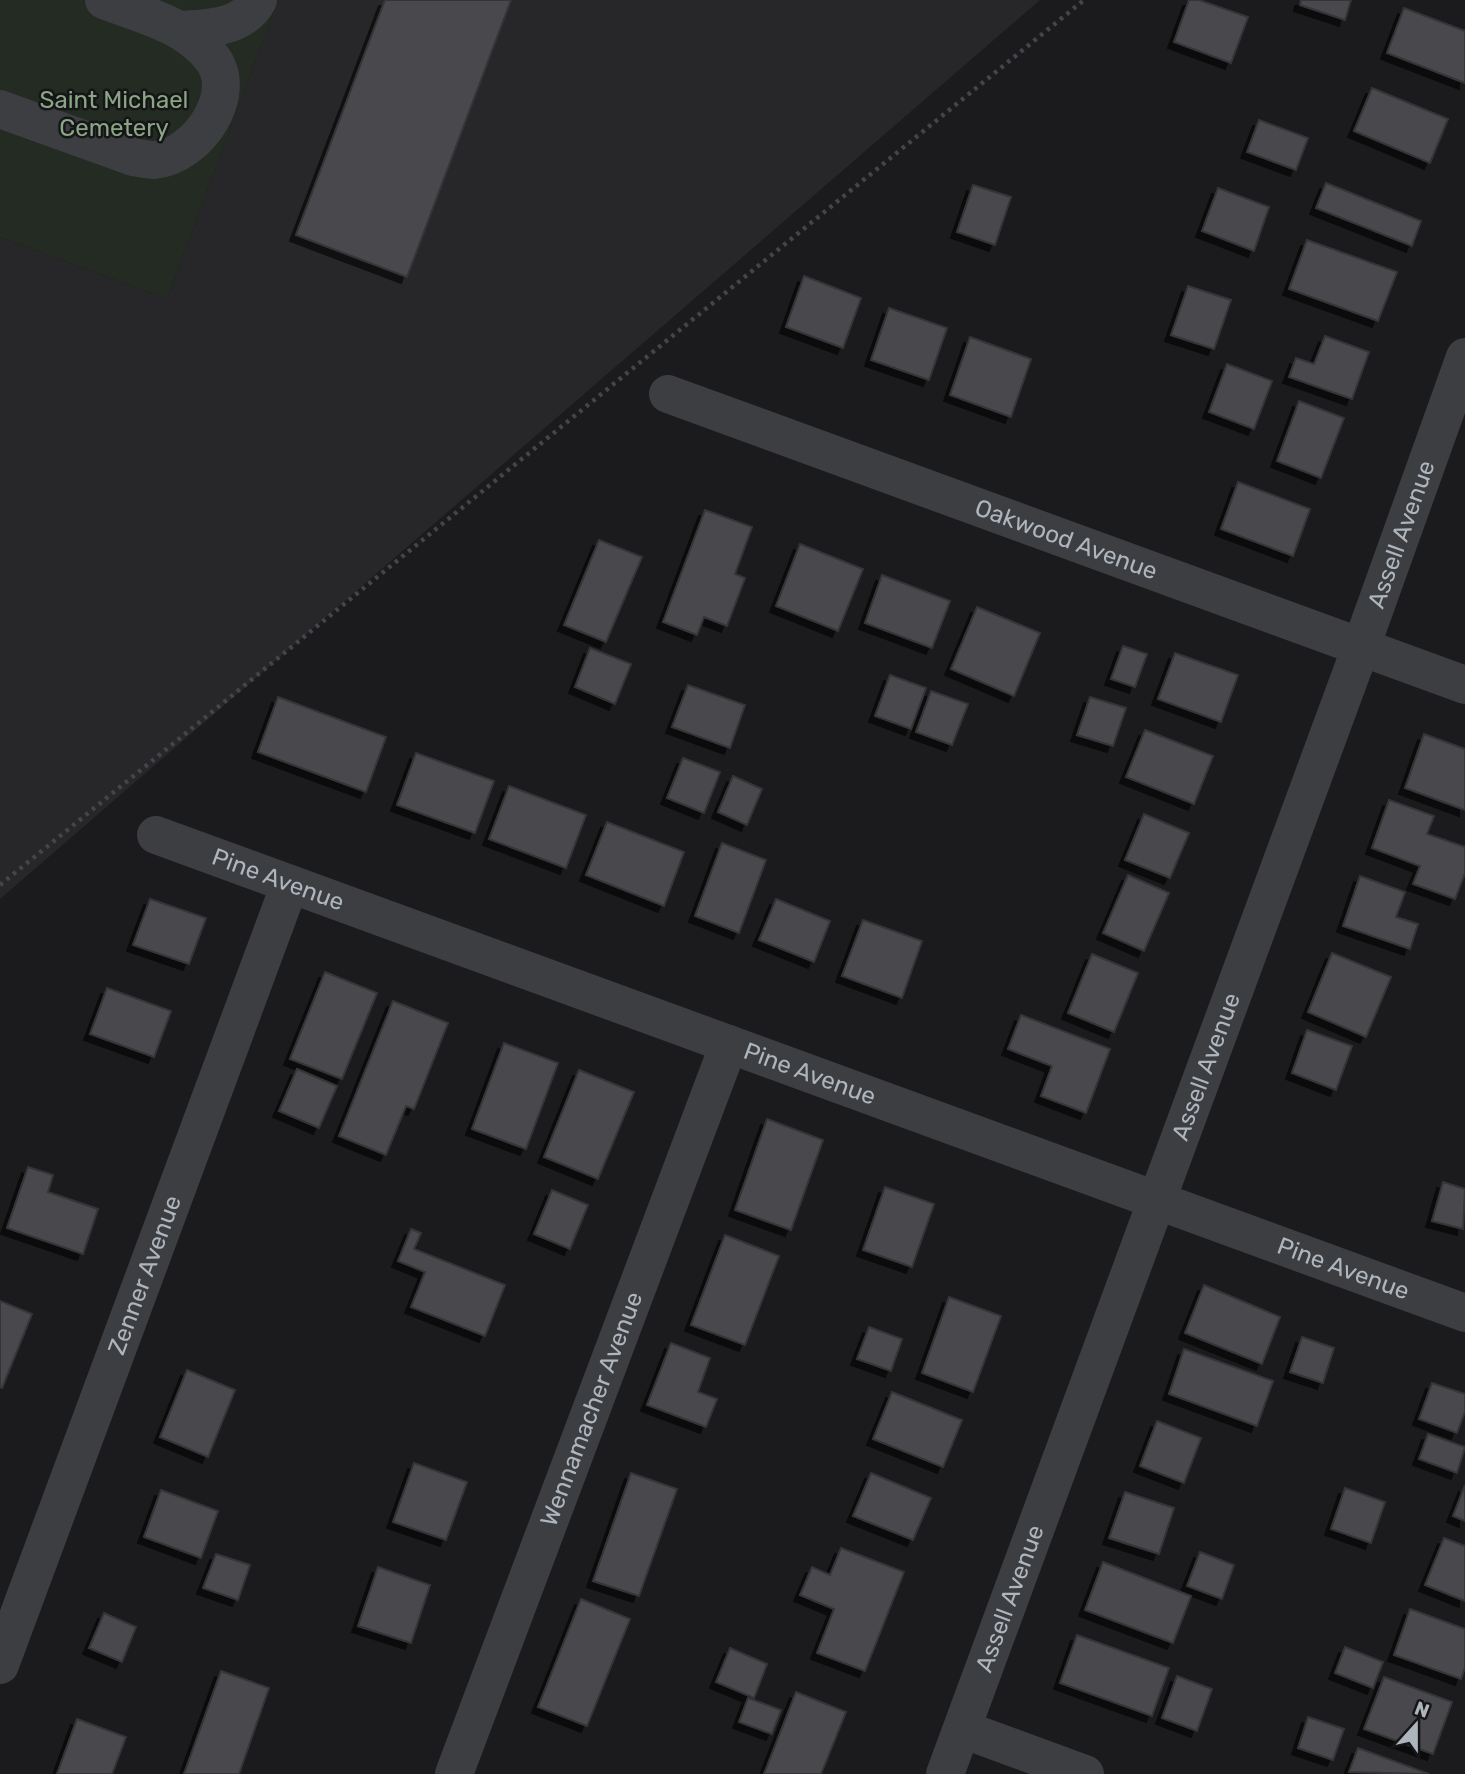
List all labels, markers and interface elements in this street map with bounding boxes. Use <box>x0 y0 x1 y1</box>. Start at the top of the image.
park label: Saint Michael Cemetery <box>40 86 188 142</box>
street label: Assell Avenue <box>1362 457 1441 612</box>
street label: Oakwood Avenue <box>971 493 1161 585</box>
street label: Pine Avenue <box>208 843 348 917</box>
street label: Assell Avenue <box>1166 989 1246 1144</box>
street label: Pine Avenue <box>740 1037 880 1111</box>
street label: Zenner Avenue <box>102 1191 187 1359</box>
street label: Pine Avenue <box>1273 1232 1413 1305</box>
street label: Wennamacher Avenue <box>535 1288 648 1530</box>
street label: Assell Avenue <box>970 1521 1050 1676</box>
north arrow <box>1381 1690 1451 1760</box>
text: N <box>1411 1696 1432 1723</box>

